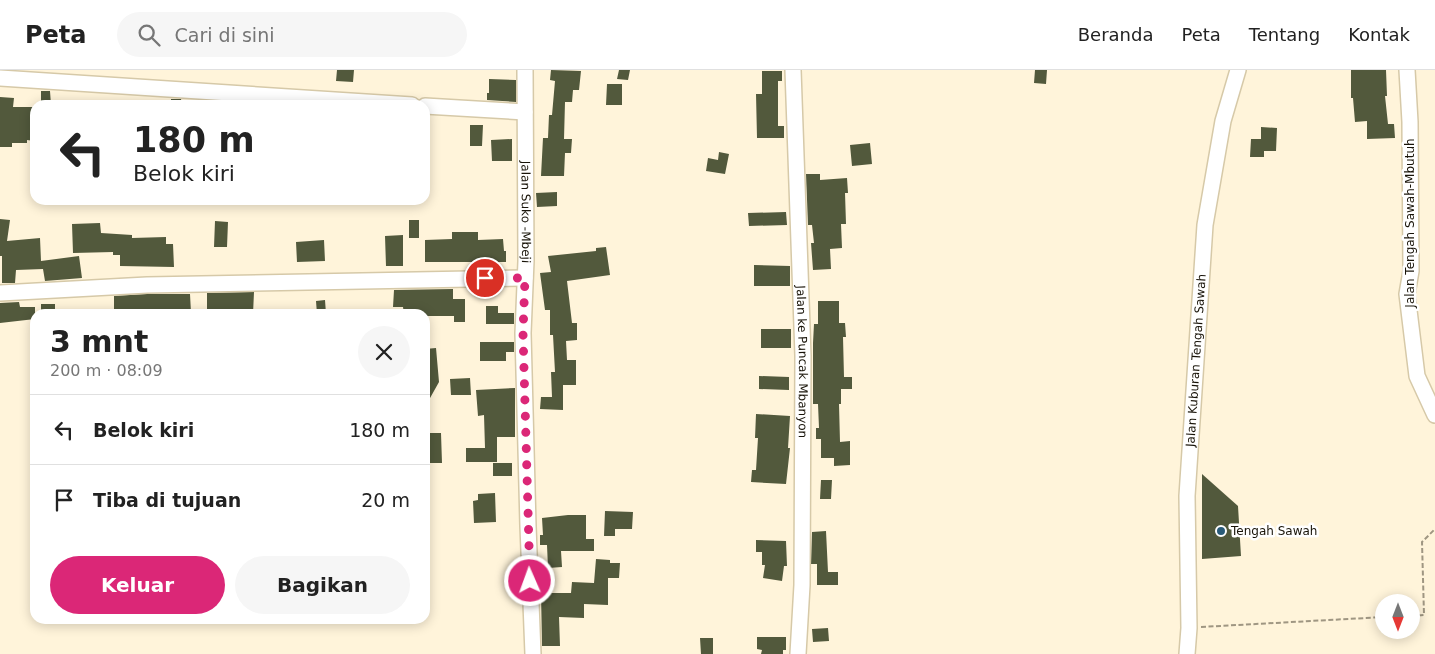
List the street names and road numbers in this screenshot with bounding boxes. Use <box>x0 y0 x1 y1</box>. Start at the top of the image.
street label: Jalan Tengah Sawah-Mbutuh <box>1403 138 1417 309</box>
street label: Jalan Suko -Mbeji <box>518 160 533 263</box>
street label: Jalan Kuburan Tengah Sawah <box>1183 273 1209 448</box>
street label: Jalan ke Puncak Mbanyon <box>794 284 810 438</box>

